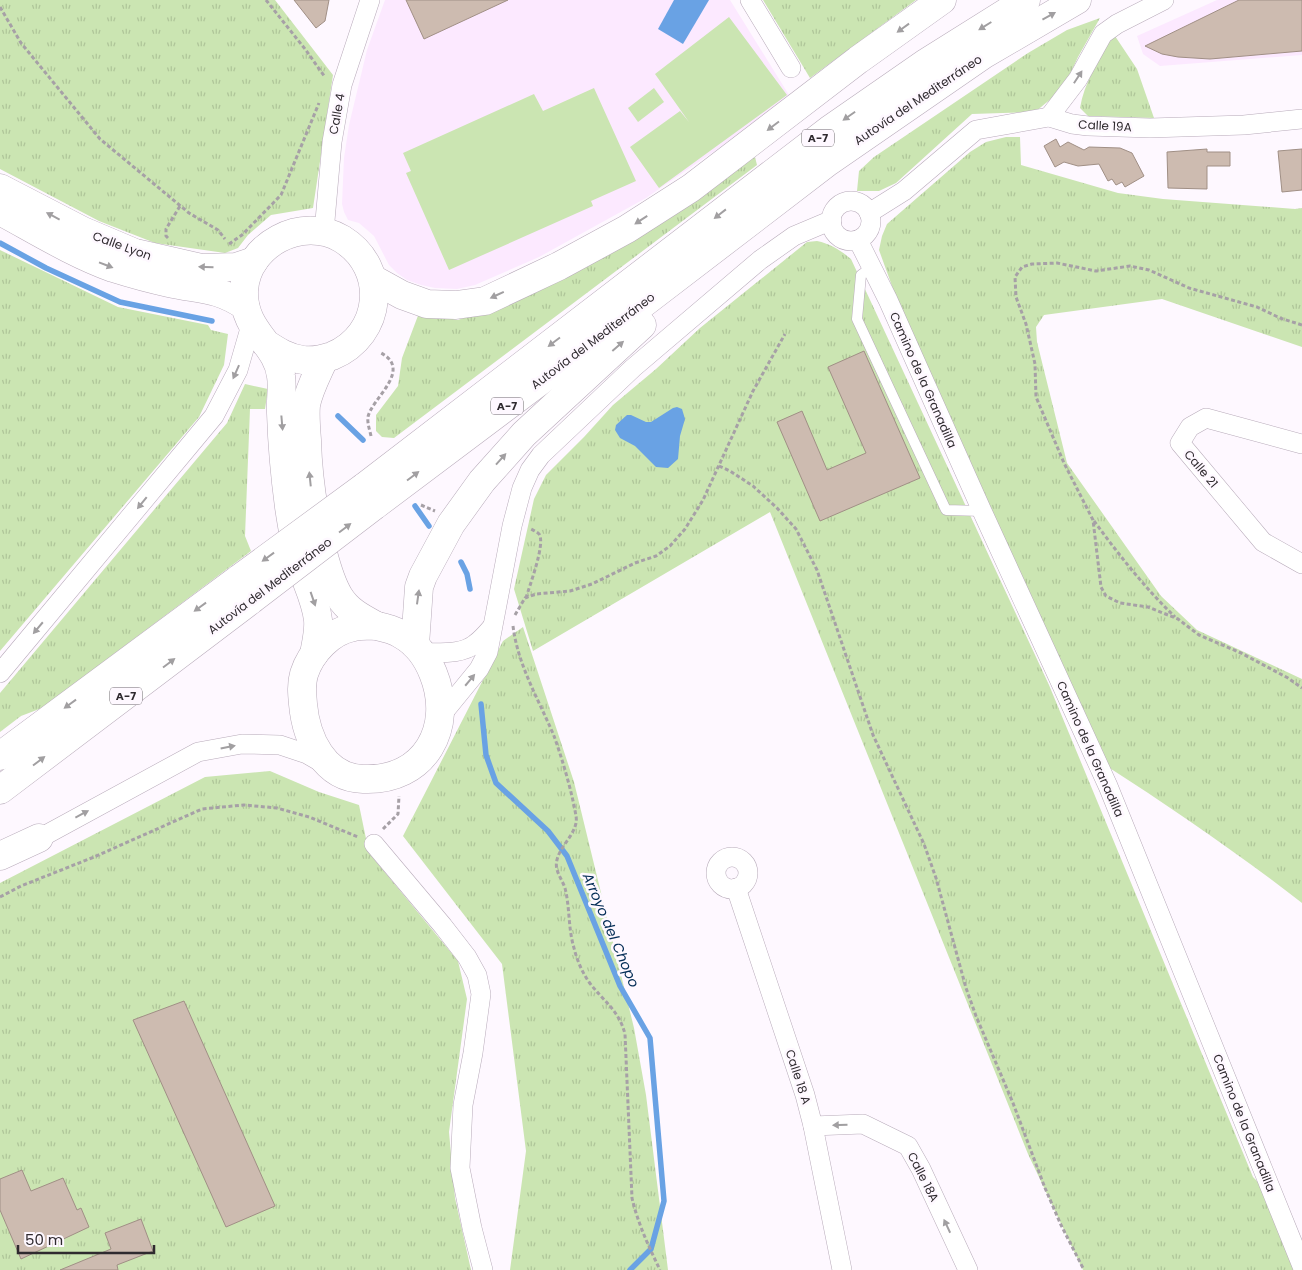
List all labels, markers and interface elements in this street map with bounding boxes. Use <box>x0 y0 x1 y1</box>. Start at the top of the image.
one-way arrow <box>1042 11 1056 20</box>
one-way arrow <box>978 21 991 30</box>
one-way arrow <box>897 23 910 34</box>
street label: Autovía del Mediterráneo <box>850 50 985 149</box>
one-way arrow <box>1073 71 1082 84</box>
street label: Calle 4 <box>325 92 349 136</box>
one-way arrow <box>843 111 856 120</box>
street label: Calle 19A <box>1078 116 1132 135</box>
one-way arrow <box>766 120 779 131</box>
road number: A-7 <box>802 130 834 146</box>
one-way arrow <box>714 208 727 219</box>
one-way arrow <box>46 212 60 220</box>
one-way arrow <box>634 215 647 225</box>
street label: Calle Lyon <box>90 227 154 264</box>
one-way arrow <box>99 261 113 269</box>
one-way arrow <box>198 263 214 271</box>
street label: Autovía del Mediterráneo <box>527 288 658 393</box>
one-way arrow <box>489 291 504 299</box>
street label: Camino de la Granadilla <box>886 309 961 450</box>
one-way arrow <box>548 336 561 347</box>
one-way arrow <box>612 341 624 352</box>
one-way arrow <box>232 365 240 379</box>
road number: A-7 <box>491 398 523 414</box>
one-way arrow <box>278 415 286 431</box>
street label: Calle 21 <box>1181 446 1222 491</box>
one-way arrow <box>496 453 507 466</box>
one-way arrow <box>306 471 314 487</box>
one-way arrow <box>406 471 419 482</box>
one-way arrow <box>137 497 148 509</box>
one-way arrow <box>338 523 352 533</box>
street label: Autovía del Mediterráneo <box>204 533 335 638</box>
one-way arrow <box>262 552 275 563</box>
one-way arrow <box>414 588 422 604</box>
one-way arrow <box>309 592 317 607</box>
one-way arrow <box>194 602 207 613</box>
one-way arrow <box>33 622 44 634</box>
one-way arrow <box>162 658 176 668</box>
one-way arrow <box>464 673 475 686</box>
street label: Camino de la Granadilla <box>1053 678 1128 819</box>
road number: A-7 <box>110 688 142 704</box>
one-way arrow <box>63 699 77 709</box>
one-way arrow <box>221 742 237 750</box>
one-way arrow <box>32 755 45 766</box>
one-way arrow <box>75 810 89 819</box>
water label: Arroyo del Chopo <box>577 869 644 990</box>
street label: Calle 18 A <box>782 1047 815 1106</box>
street label: Camino de la Granadilla <box>1209 1051 1280 1194</box>
one-way arrow <box>831 1122 847 1130</box>
street label: Calle 18A <box>904 1149 943 1204</box>
one-way arrow <box>943 1219 951 1233</box>
scale bar <box>18 1222 154 1254</box>
text: 50 m <box>25 1229 63 1250</box>

